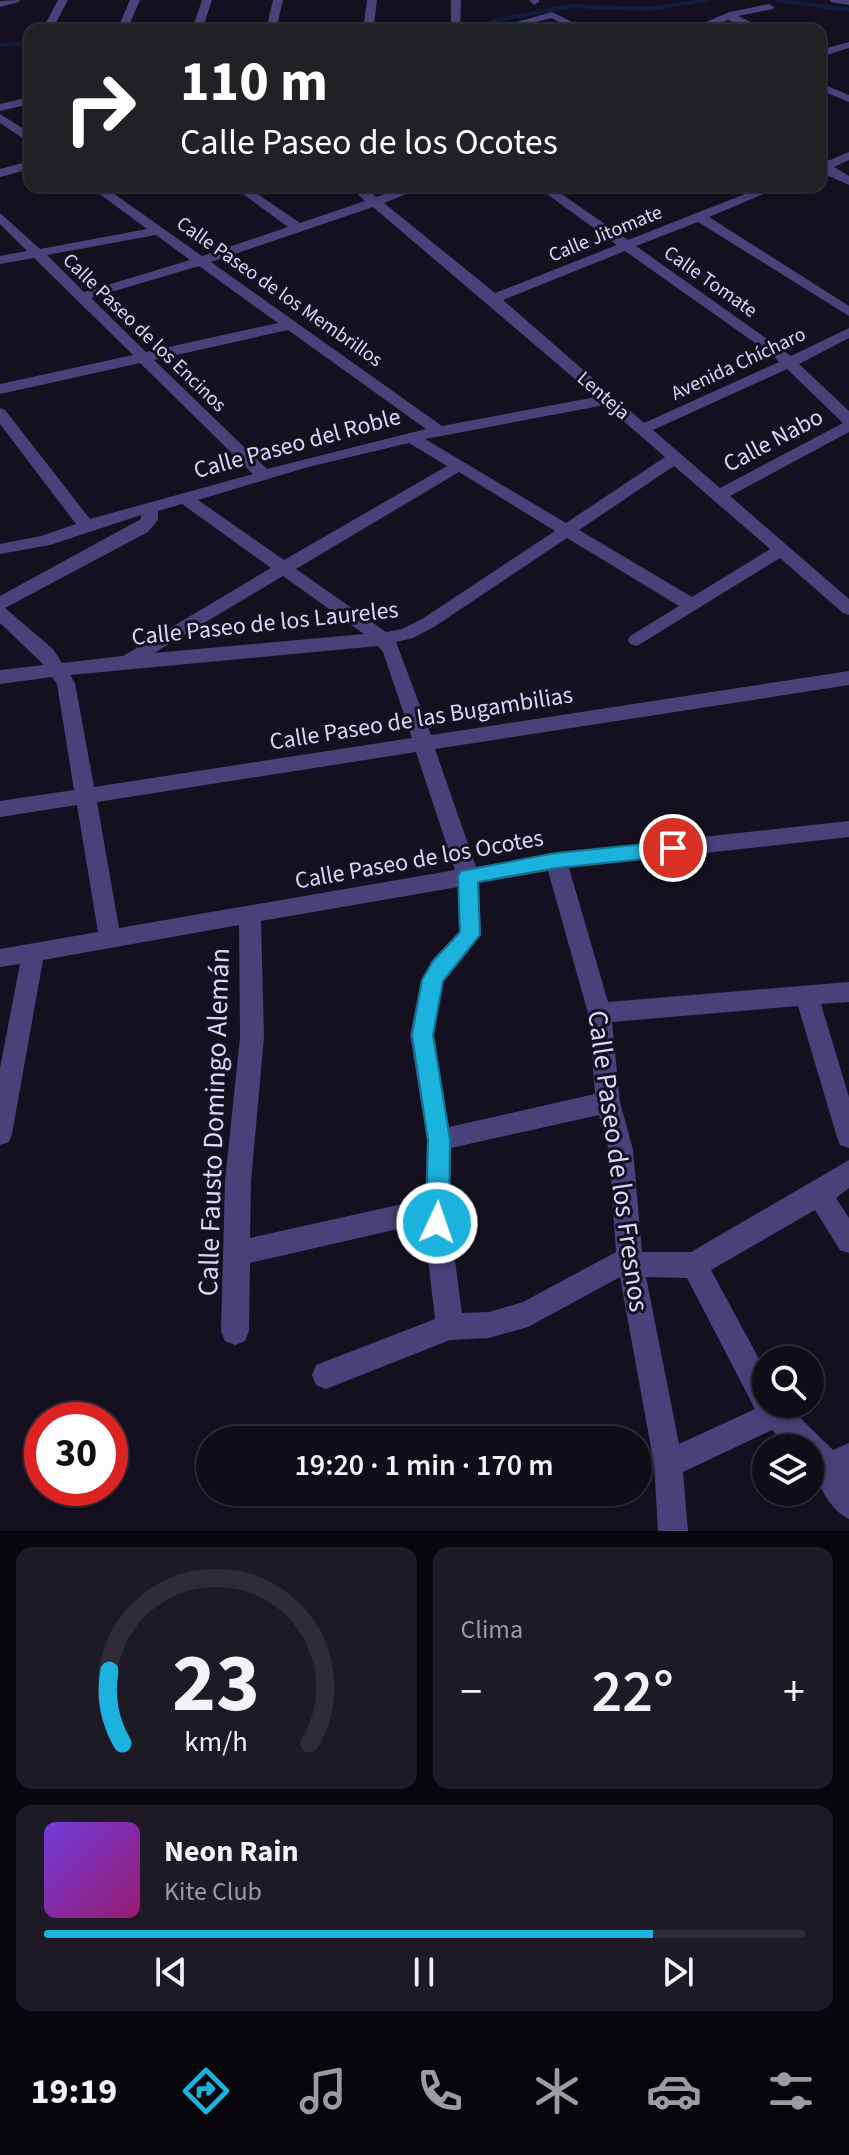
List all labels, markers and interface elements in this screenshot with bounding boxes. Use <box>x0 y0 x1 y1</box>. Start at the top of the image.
text: 110 m <box>180 43 328 122</box>
icon: right <box>48 56 152 160</box>
text: Calle Paseo de los Ocotes <box>180 117 558 168</box>
street label: Calle Jitomate <box>544 198 666 269</box>
street label: Calle Paseo de los Membrillos <box>171 210 388 374</box>
street label: Calle Tomate <box>658 239 763 324</box>
street label: Calle Paseo de los Encinos <box>56 247 233 419</box>
street label: Avenida Chícharo <box>666 320 810 407</box>
street label: Lenteja <box>571 365 636 427</box>
street label: Calle Paseo del Roble <box>190 399 405 488</box>
street label: Calle Nabo <box>717 399 829 481</box>
street label: Calle Paseo de los Laureles <box>130 592 400 655</box>
street label: Calle Paseo de las Bugambilias <box>267 677 575 760</box>
pin <box>639 814 707 882</box>
street label: Calle Paseo de los Ocotes <box>292 820 546 899</box>
icon: arrive <box>651 826 695 870</box>
street label: Calle Fausto Domingo Alemán <box>188 947 240 1297</box>
street label: Calle Paseo de los Fresnos <box>577 1008 659 1315</box>
position arrow <box>395 1181 479 1265</box>
map controls <box>752 1346 824 1506</box>
button: search <box>752 1346 824 1418</box>
speed limit sign: 30 <box>24 1402 128 1506</box>
button: layers <box>752 1434 824 1506</box>
text: 19:20 · 1 min · 170 m <box>294 1444 554 1487</box>
text: Clima <box>461 1611 523 1648</box>
text: 23 <box>172 1625 260 1743</box>
text: 22° <box>592 1650 674 1735</box>
text: − <box>461 1661 482 1724</box>
text: + <box>783 1661 805 1724</box>
text: km/h <box>185 1722 248 1762</box>
text: Neon Rain <box>164 1830 299 1873</box>
text: Kite Club <box>164 1873 262 1910</box>
icon: previous <box>149 1950 193 1994</box>
icon: pause <box>402 1950 446 1994</box>
icon: next <box>656 1950 700 1994</box>
icon: directions <box>178 2063 234 2119</box>
icon: music <box>295 2063 351 2119</box>
icon: phone <box>412 2063 468 2119</box>
icon: climate <box>529 2063 585 2119</box>
icon: car <box>646 2063 702 2119</box>
icon: filters <box>763 2063 819 2119</box>
text: 19:19 <box>30 2066 117 2117</box>

